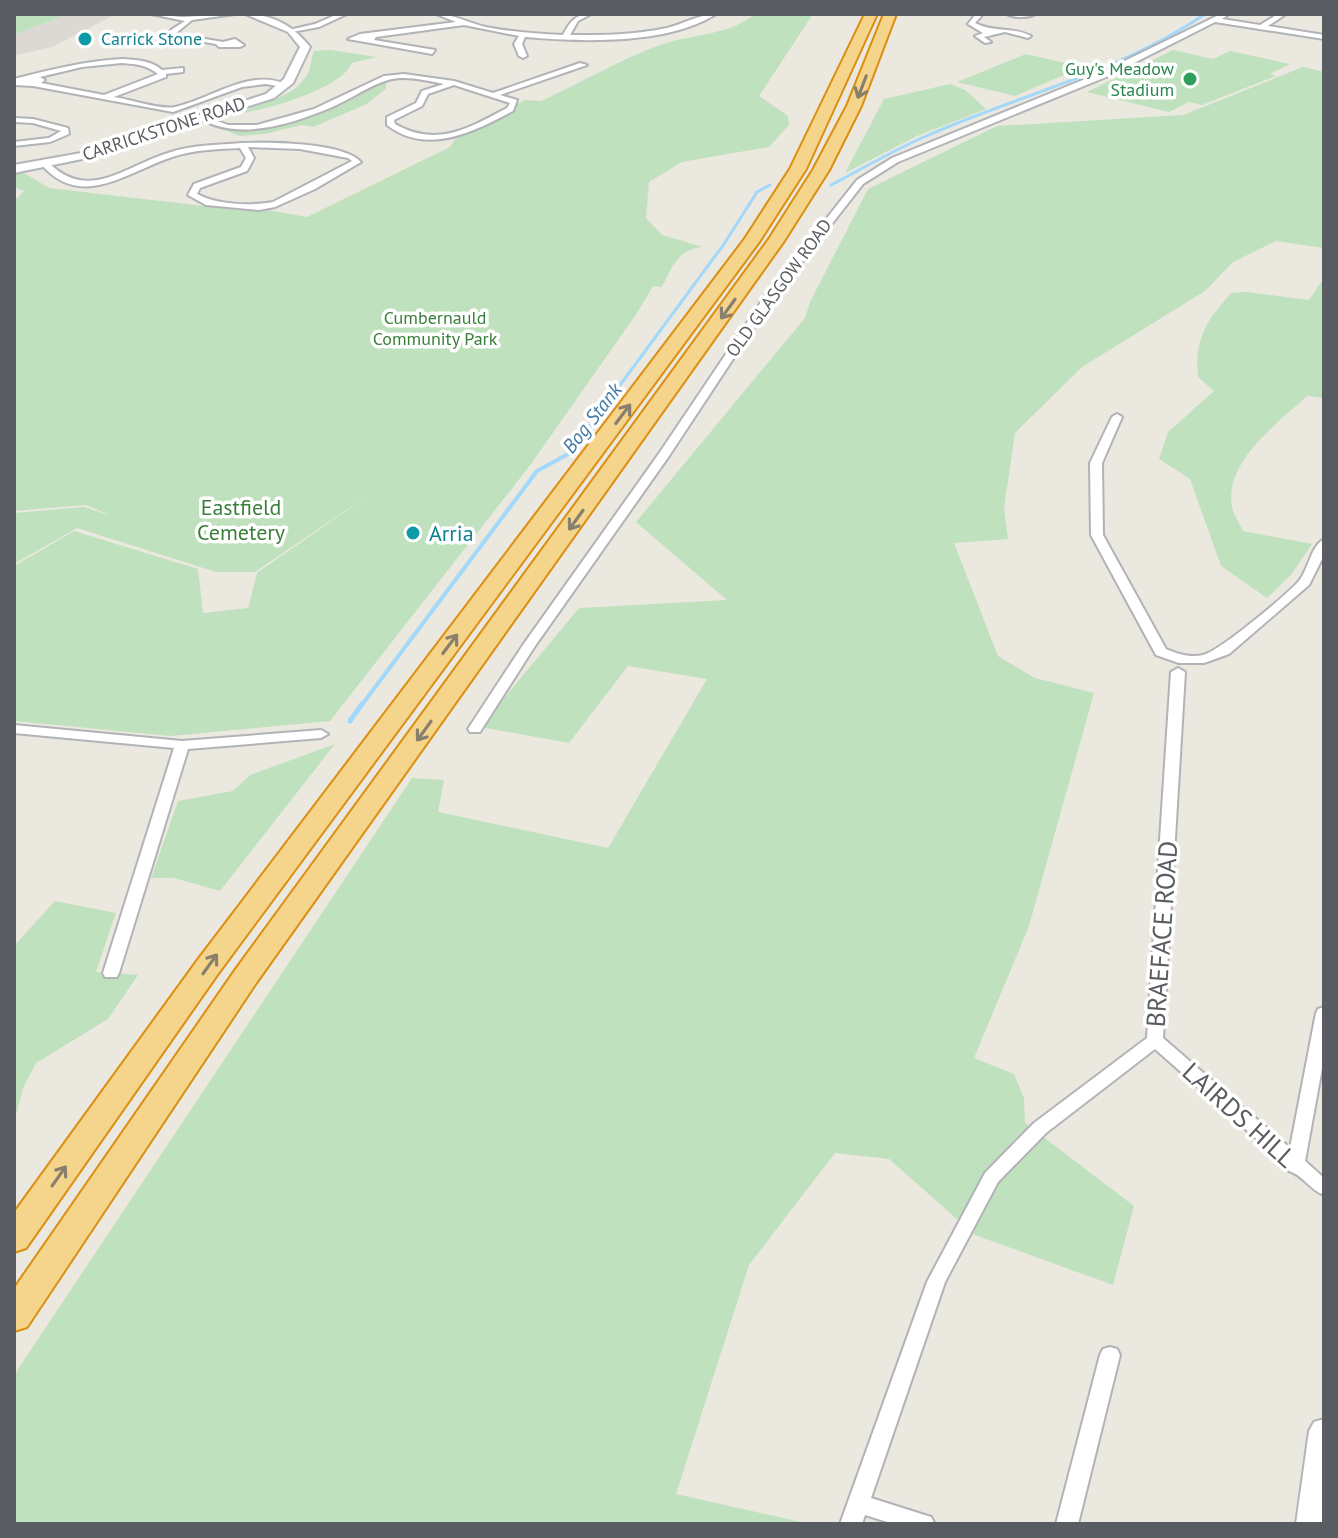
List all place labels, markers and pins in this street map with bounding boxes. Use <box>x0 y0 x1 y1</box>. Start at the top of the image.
place label: Carrick Stone <box>101 27 202 50</box>
marker: Carrick Stone <box>76 30 94 48</box>
place label: Guy's Meadow Stadium <box>1065 57 1175 101</box>
marker: Guy's Meadow Stadium <box>1181 70 1199 88</box>
place label: Arria <box>429 519 474 547</box>
marker: Arria <box>404 524 422 542</box>

